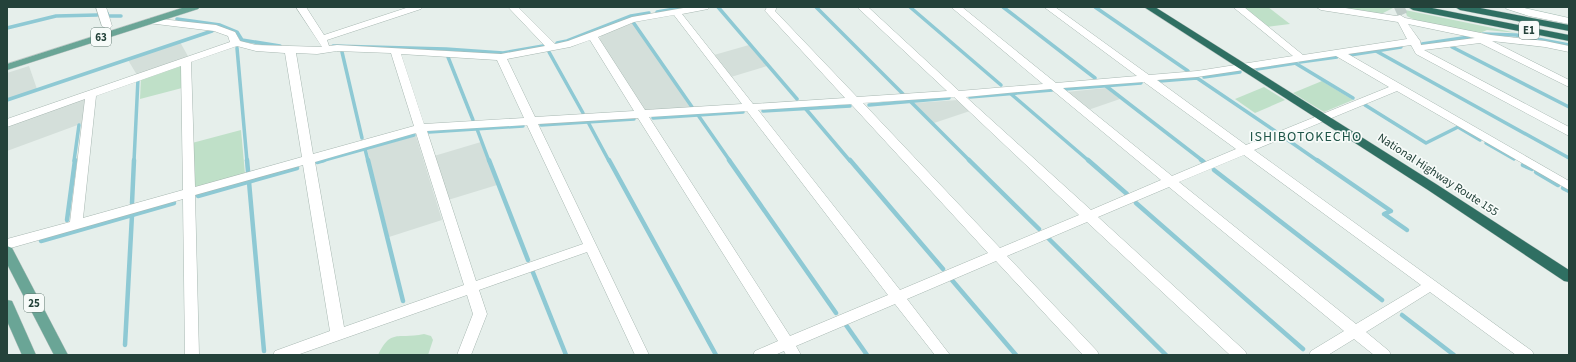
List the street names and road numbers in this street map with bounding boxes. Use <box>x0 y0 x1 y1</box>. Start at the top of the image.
road number: E1 <box>1519 21 1539 39</box>
road number: 63 <box>91 28 111 46</box>
street label: National Highway Route 155 <box>1374 129 1502 221</box>
road number: 25 <box>24 294 44 312</box>

